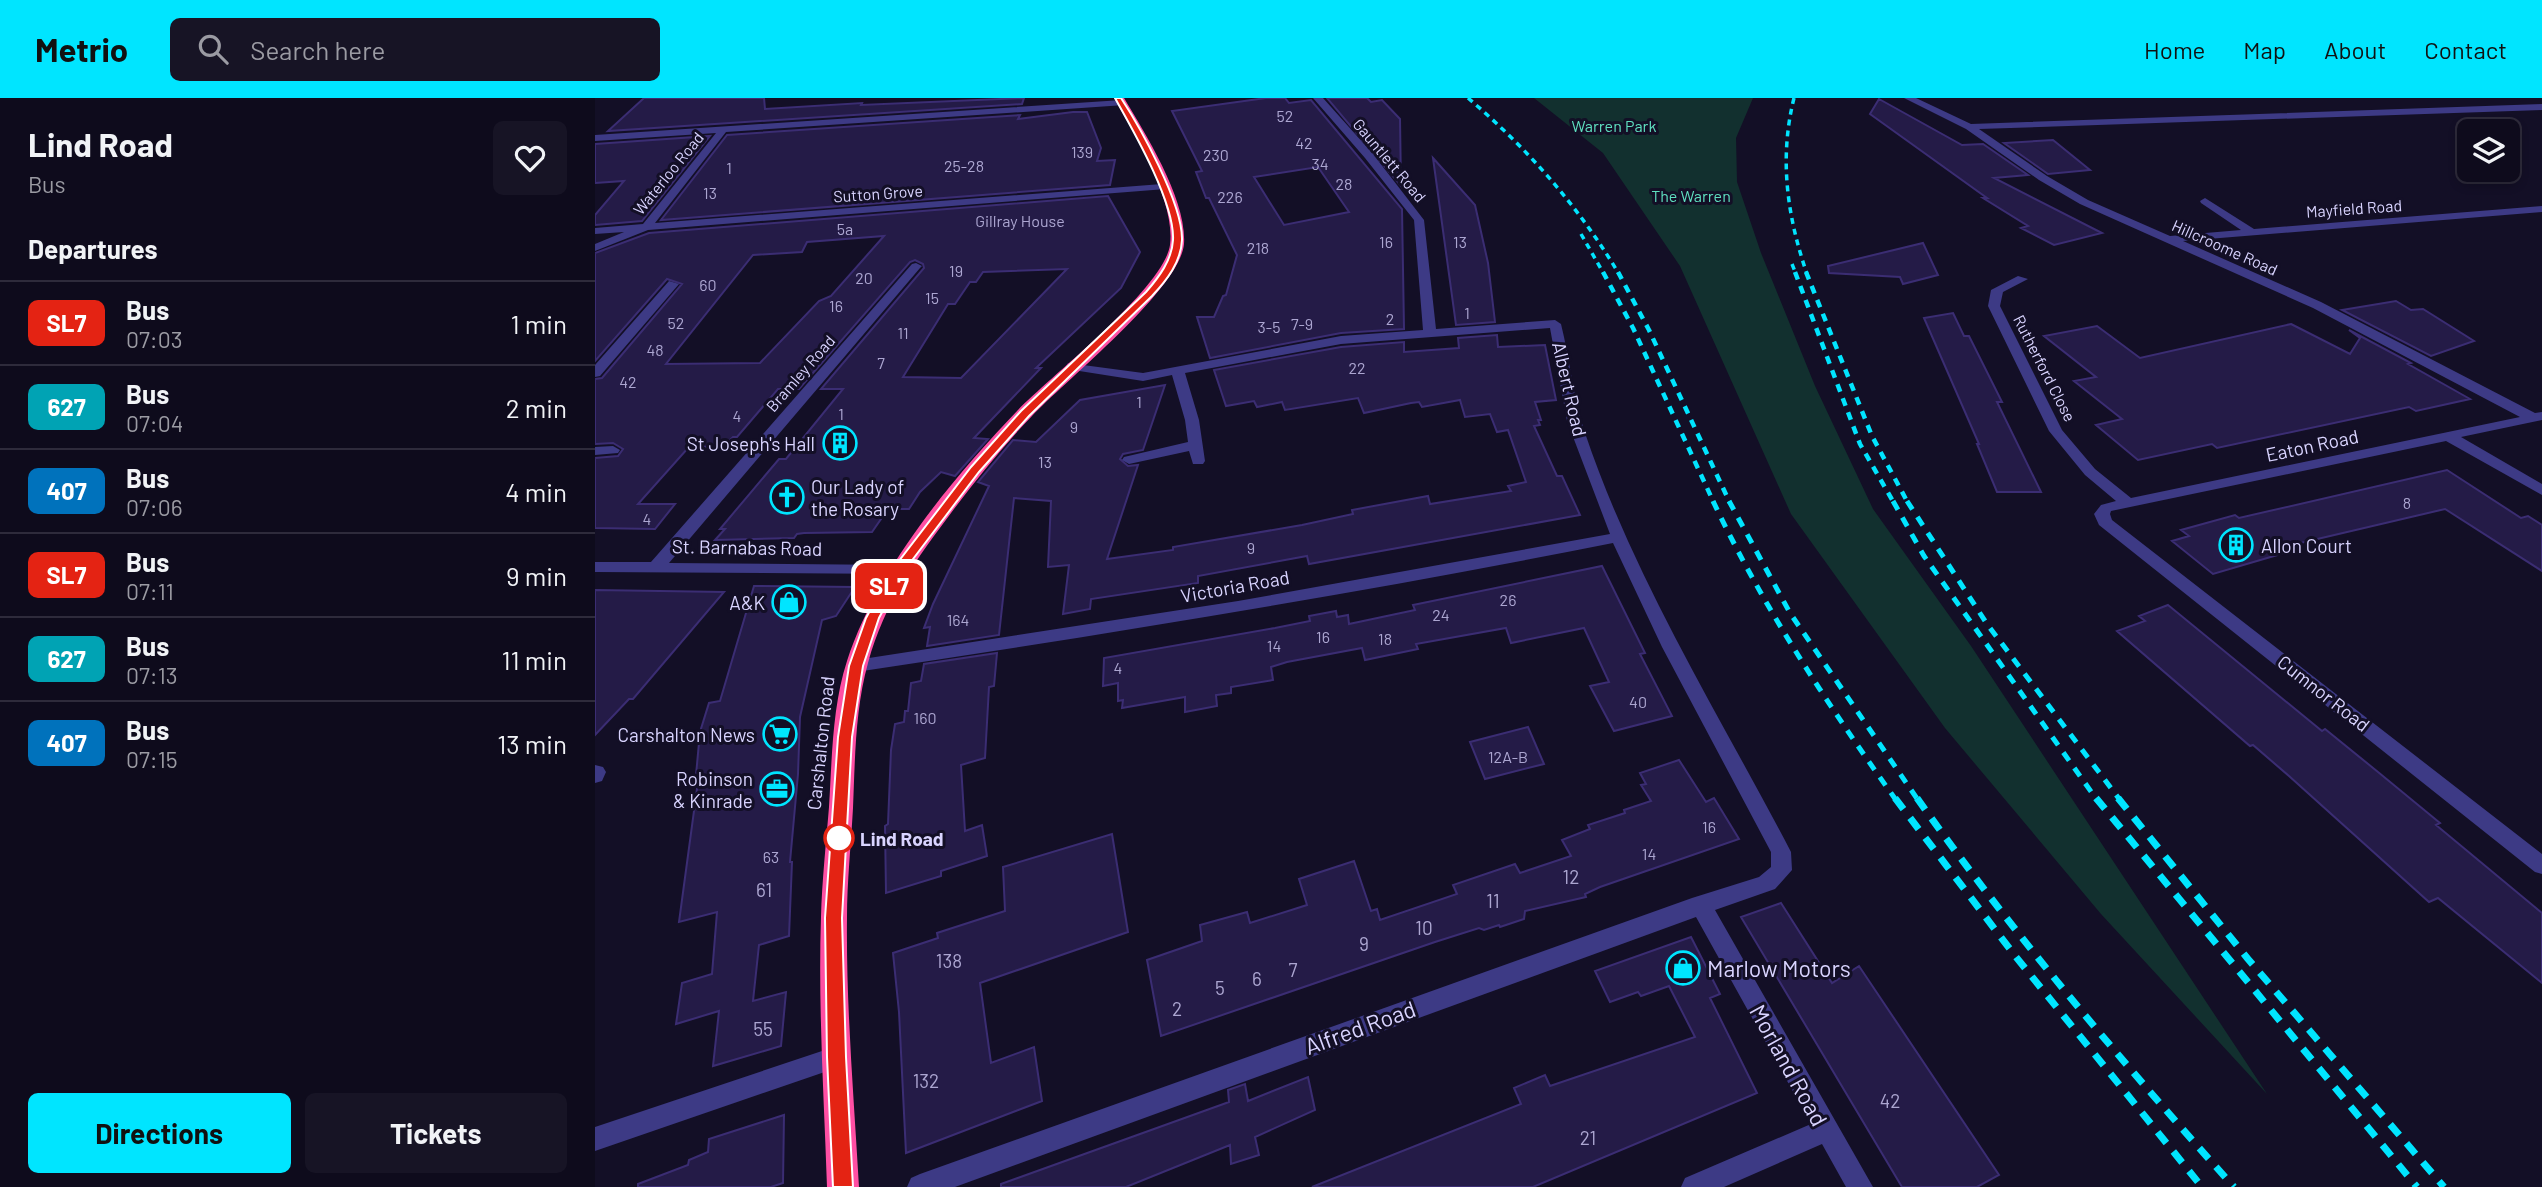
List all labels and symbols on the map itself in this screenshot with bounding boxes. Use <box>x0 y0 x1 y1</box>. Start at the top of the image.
house number: 52 <box>1277 106 1293 125</box>
street label: Gauntlett Road <box>1350 114 1430 206</box>
park label: Warren Park <box>1572 116 1656 135</box>
street label: Waterloo Road <box>629 128 707 218</box>
house number: 42 <box>1295 133 1313 152</box>
house number: 139 <box>1071 142 1093 161</box>
house number: 230 <box>1203 145 1229 164</box>
house number: 34 <box>1311 154 1329 173</box>
house number: 25-28 <box>944 156 984 175</box>
house number: 1 <box>726 158 732 177</box>
house number: 28 <box>1336 174 1352 193</box>
street label: Sutton Grove <box>833 180 923 206</box>
house number: 13 <box>703 183 717 202</box>
park label: The Warren <box>1651 186 1731 205</box>
house number: 226 <box>1217 187 1243 206</box>
street label: Mayfield Road <box>2305 195 2403 221</box>
house number: Gillray House <box>975 211 1065 230</box>
street label: Hillcroome Road <box>2169 215 2281 279</box>
house number: 5a <box>837 219 853 238</box>
house number: 16 <box>1379 232 1393 251</box>
house number: 13 <box>1453 232 1467 251</box>
house number: 218 <box>1247 238 1269 257</box>
house number: 19 <box>949 261 963 280</box>
house number: 20 <box>855 268 873 287</box>
house number: 60 <box>699 275 717 294</box>
house number: 15 <box>925 288 939 307</box>
house number: 16 <box>829 296 843 315</box>
house number: 1 <box>1464 303 1470 322</box>
house number: 2 <box>1386 309 1394 328</box>
street label: Rutherford Close <box>2010 312 2080 424</box>
house number: 52 <box>668 313 684 332</box>
house number: 7-9 <box>1291 314 1313 333</box>
house number: 3-5 <box>1258 317 1280 336</box>
house number: 11 <box>897 323 909 342</box>
street label: Bramley Road <box>762 331 838 415</box>
house number: 48 <box>646 340 664 359</box>
street label: Albert Road <box>1548 340 1592 438</box>
house number: 7 <box>877 353 885 372</box>
house number: 22 <box>1348 358 1366 377</box>
house number: 42 <box>619 372 637 391</box>
house number: 1 <box>1136 392 1142 411</box>
house number: 1 <box>838 404 844 423</box>
house number: 4 <box>733 406 741 425</box>
house number: 9 <box>1070 417 1078 436</box>
building icon: St Joseph's Hall <box>821 424 859 462</box>
street label: Eaton Road <box>2264 424 2360 466</box>
place label: St Joseph's Hall <box>687 432 815 455</box>
house number: 13 <box>1038 452 1052 471</box>
place label: Our Lady of the Rosary <box>811 475 904 520</box>
church icon: Our Lady of the Rosary <box>768 478 806 516</box>
house number: 8 <box>2403 493 2411 512</box>
house number: 4 <box>643 509 651 528</box>
building icon: Allon Court <box>2217 526 2255 564</box>
street label: St. Barnabas Road <box>672 534 822 560</box>
place label: Allon Court <box>2261 534 2352 557</box>
house number: 9 <box>1247 538 1255 557</box>
line badge: SL7 <box>849 563 929 609</box>
street label: Victoria Road <box>1179 565 1291 607</box>
shop icon: A&K <box>770 583 808 621</box>
house number: 26 <box>1500 590 1516 609</box>
place label: A&K <box>729 591 765 614</box>
house number: 24 <box>1432 605 1450 624</box>
house number: 164 <box>947 610 969 629</box>
house number: 16 <box>1316 627 1330 646</box>
house number: 18 <box>1378 629 1392 648</box>
house number: 14 <box>1267 636 1281 655</box>
street label: Cumnor Road <box>2273 650 2375 736</box>
house number: 4 <box>1114 658 1122 677</box>
street label: Carshalton Road <box>802 675 838 811</box>
house number: 40 <box>1629 692 1647 711</box>
house number: 160 <box>914 708 936 727</box>
supermarket icon: Carshalton News <box>761 715 799 753</box>
place label: Carshalton News <box>618 723 755 746</box>
house number: 12A-B <box>1488 747 1528 766</box>
place label: Robinson & Kinrade <box>673 767 753 812</box>
office icon: Robinson & Kinrade <box>758 770 796 808</box>
house number: 16 <box>1702 817 1716 836</box>
marker: Lind Road <box>824 823 854 853</box>
place label: Lind Road <box>860 827 944 850</box>
house number: 14 <box>1642 844 1656 863</box>
house number: 63 <box>763 847 779 866</box>
house number: 12 <box>1563 865 1579 888</box>
house number: 61 <box>756 878 772 901</box>
house number: 11 <box>1486 889 1500 912</box>
house number: 10 <box>1415 916 1433 939</box>
house number: 9 <box>1359 932 1369 955</box>
house number: 138 <box>936 949 962 972</box>
shop icon: Marlow Motors <box>1664 949 1702 987</box>
place label: Marlow Motors <box>1707 954 1851 982</box>
house number: 7 <box>1289 958 1298 981</box>
house number: 6 <box>1252 967 1262 990</box>
house number: 5 <box>1215 976 1225 999</box>
street label: Alfred Road <box>1301 994 1419 1060</box>
house number: 2 <box>1172 997 1182 1020</box>
street label: Morland Road <box>1744 999 1834 1131</box>
house number: 55 <box>753 1017 773 1040</box>
house number: 132 <box>913 1069 939 1092</box>
house number: 42 <box>1880 1089 1900 1112</box>
house number: 21 <box>1580 1126 1596 1149</box>

